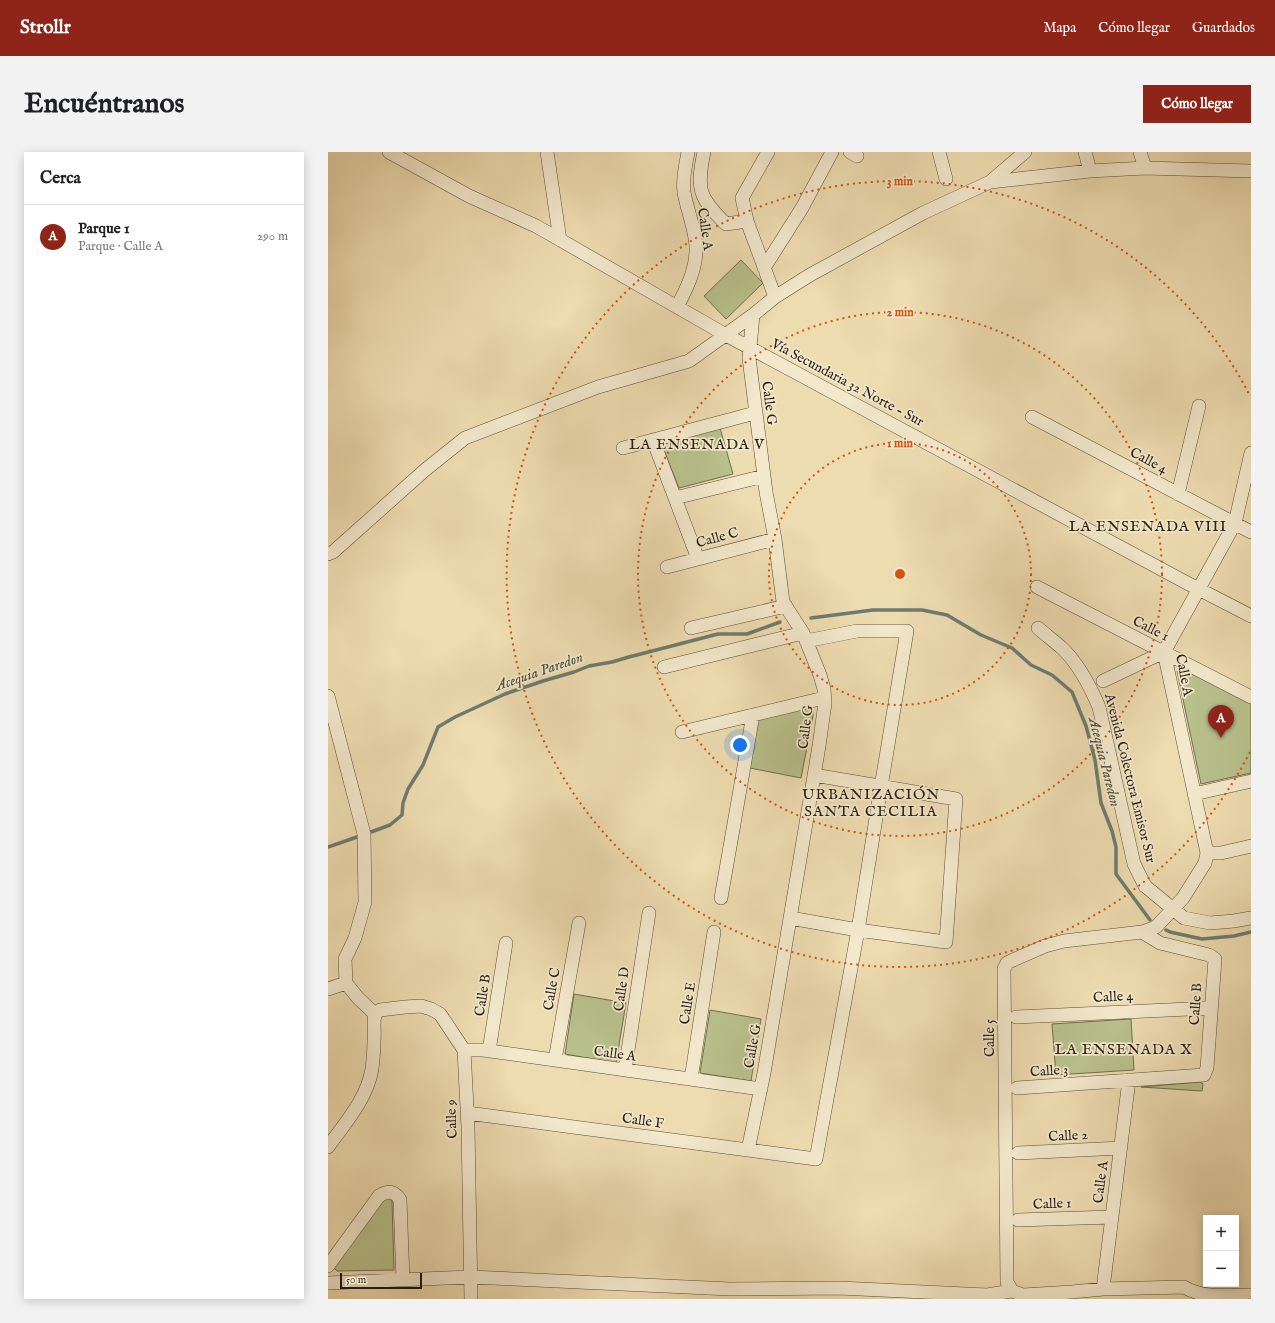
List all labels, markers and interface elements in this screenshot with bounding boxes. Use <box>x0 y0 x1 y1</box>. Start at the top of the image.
text: Strollr <box>20 16 71 40</box>
text: Mapa <box>1043 19 1076 37</box>
text: Cómo llegar <box>1098 19 1170 37</box>
text: Guardados <box>1192 19 1255 37</box>
button: Cómo llegar <box>1143 85 1251 123</box>
text: Encuéntranos <box>24 87 184 122</box>
text: Cerca <box>40 168 81 189</box>
text: 3 min <box>887 174 914 189</box>
street label: Calle A <box>693 207 717 252</box>
text: Parque 1 <box>78 219 130 238</box>
text: A <box>49 228 57 245</box>
text: 290 m <box>257 228 288 245</box>
text: Parque · Calle A <box>78 238 163 255</box>
text: 2 min <box>886 305 914 320</box>
street label: Vía Secundaria 32 Norte - Sur <box>767 335 927 431</box>
street label: Calle G <box>757 380 781 427</box>
district label: LA ENSENADA V <box>629 435 765 454</box>
text: 1 min <box>887 436 914 451</box>
street label: Calle 4 <box>1127 444 1171 478</box>
district label: LA ENSENADA VIII <box>1069 517 1227 536</box>
street label: Calle C <box>694 524 740 552</box>
centre of rings <box>893 567 907 581</box>
street label: Calle 1 <box>1129 612 1172 646</box>
water label: Acequia Paredon <box>491 648 586 696</box>
street label: Calle A <box>1171 653 1197 698</box>
street label: Avenida Colectora Emisor Sur <box>1100 691 1160 865</box>
street label: Calle G <box>794 703 818 750</box>
pin: A <box>1208 705 1234 738</box>
water label: Acequia Paredon <box>1084 713 1125 809</box>
your location <box>730 735 750 755</box>
district label: URBANIZACIÓN SANTA CECILIA <box>802 785 940 821</box>
street label: Calle C <box>539 966 565 1012</box>
street label: Calle D <box>610 966 634 1012</box>
street label: Calle B <box>471 973 495 1018</box>
street label: Calle E <box>676 980 700 1026</box>
street label: Calle B <box>1186 982 1206 1026</box>
street label: Calle 4 <box>1093 987 1134 1007</box>
street label: Calle 5 <box>981 1019 999 1057</box>
street label: Calle G <box>740 1022 766 1070</box>
district label: LA ENSENADA X <box>1055 1040 1193 1059</box>
street label: Calle A <box>593 1042 638 1066</box>
street label: Calle 3 <box>1029 1061 1069 1081</box>
street label: Calle 9 <box>442 1099 462 1139</box>
street label: Calle F <box>621 1109 665 1133</box>
street label: Calle 2 <box>1048 1126 1089 1146</box>
street label: Calle A <box>1089 1159 1113 1204</box>
street label: Calle 1 <box>1033 1194 1072 1214</box>
map controls <box>1203 1215 1239 1287</box>
button: + <box>1203 1215 1239 1251</box>
button: − <box>1203 1251 1239 1287</box>
scale bar <box>340 1271 422 1290</box>
text: 50 m <box>346 1273 366 1287</box>

